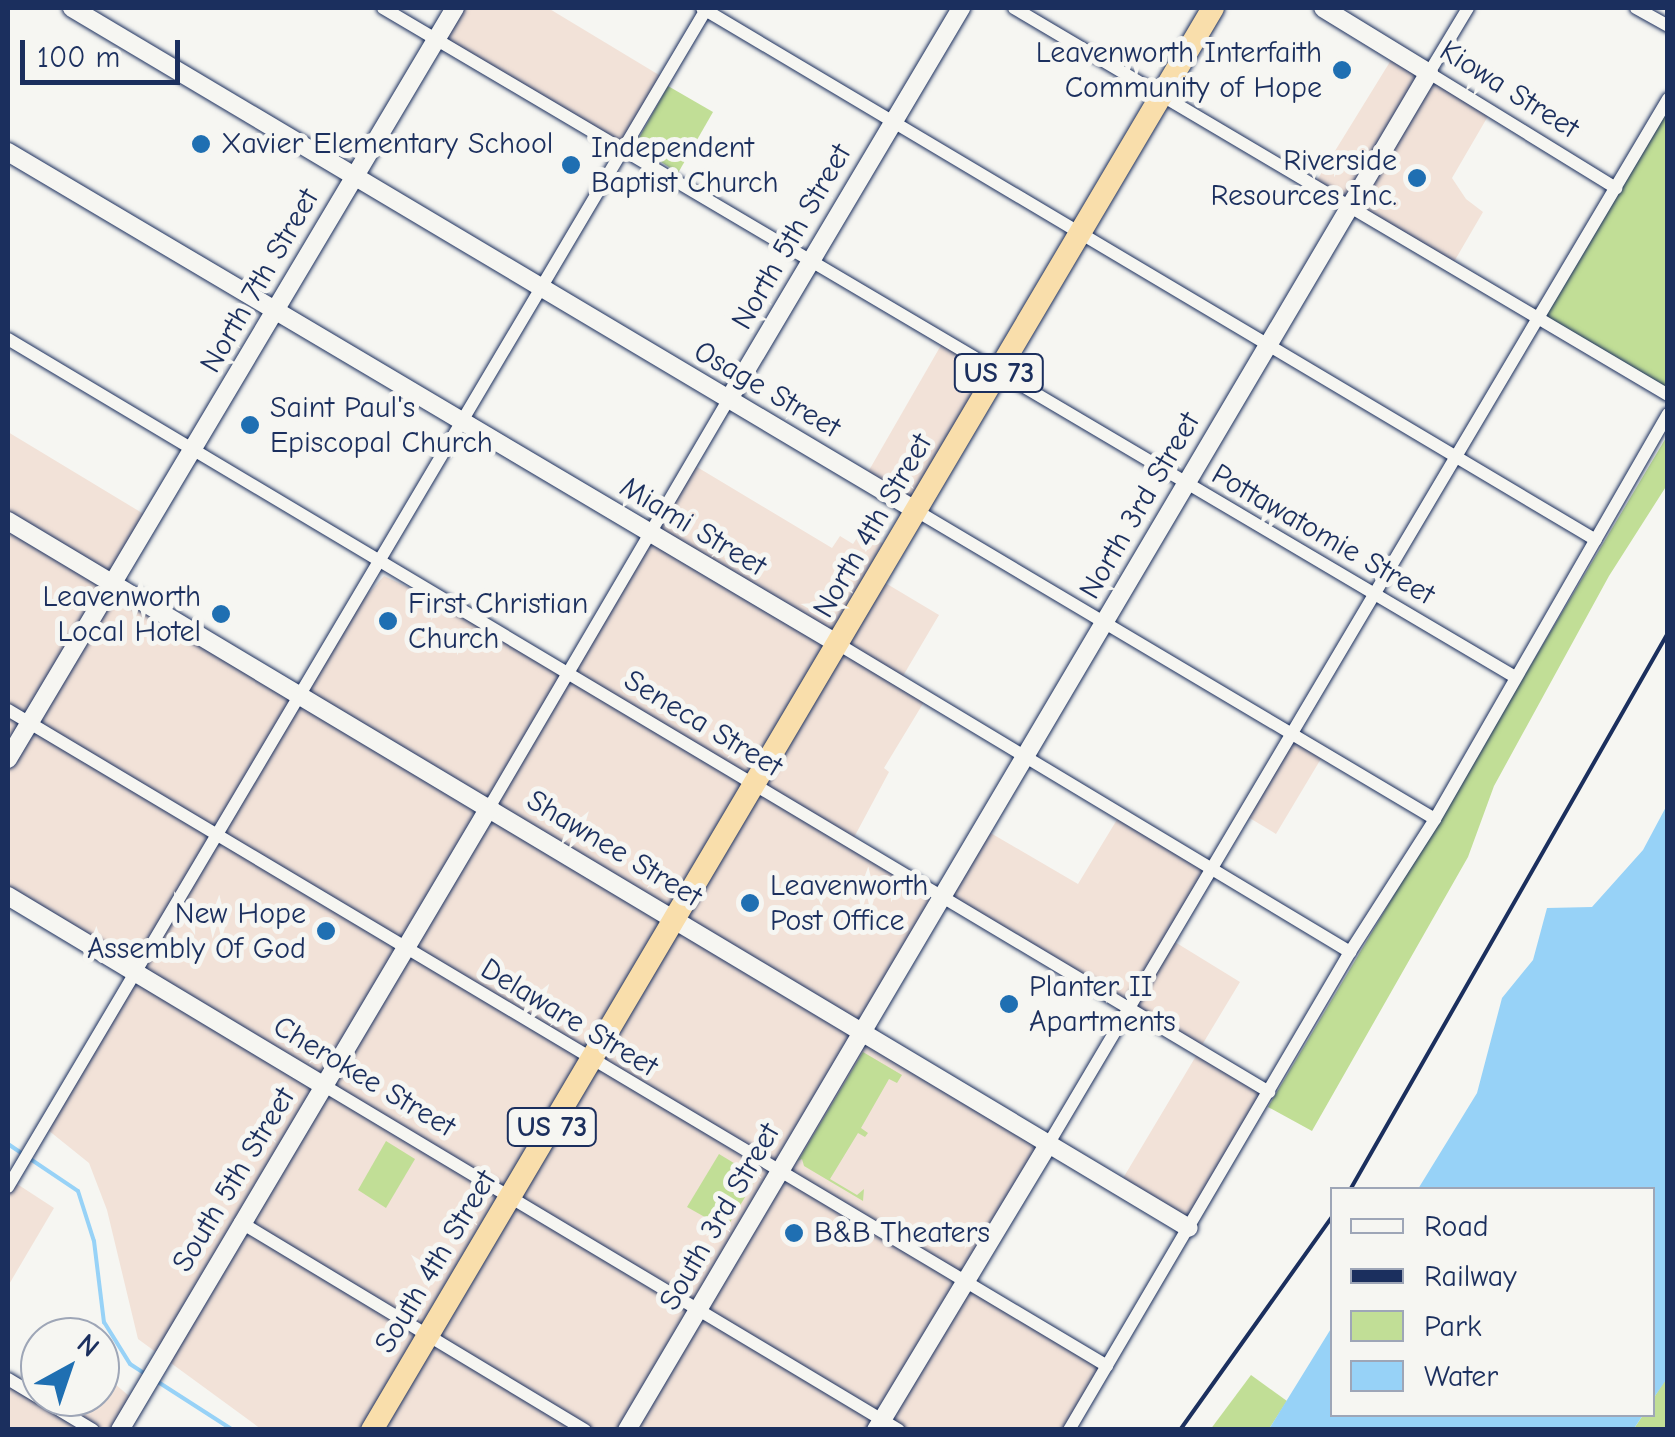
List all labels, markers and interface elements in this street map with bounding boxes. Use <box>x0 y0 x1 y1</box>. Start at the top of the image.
scale bar <box>25 20 185 82</box>
street label: Kiowa Street <box>1433 33 1585 147</box>
place label: Leavenworth Interfaith Community of Hope <box>1036 35 1322 106</box>
text: 100 m <box>37 40 120 75</box>
marker: Leavenworth Interfaith Community of Hope <box>1331 59 1353 81</box>
place label: Xavier Elementary School <box>221 126 553 162</box>
place label: Independent Baptist Church <box>591 130 779 200</box>
marker: Xavier Elementary School <box>190 133 212 155</box>
street label: North 5th Street <box>724 138 860 336</box>
place label: Riverside Resources Inc. <box>1210 143 1397 214</box>
marker: Independent Baptist Church <box>560 154 582 176</box>
marker: Riverside Resources Inc. <box>1406 167 1428 189</box>
street label: North 7th Street <box>193 183 327 379</box>
street label: Osage Street <box>687 334 847 446</box>
road number: US 73 <box>952 350 1046 396</box>
place label: Saint Paul's Episcopal Church <box>270 390 493 460</box>
street label: North 3rd Street <box>1072 406 1208 606</box>
marker: Saint Paul's Episcopal Church <box>239 414 261 436</box>
street label: North 4th Street <box>806 428 940 624</box>
street label: Pottawatomie Street <box>1205 457 1441 613</box>
street label: Miami Street <box>613 469 773 585</box>
place label: Leavenworth Local Hotel <box>43 579 201 650</box>
place label: First Christian Church <box>408 586 588 656</box>
marker: Leavenworth Local Hotel <box>210 603 232 625</box>
marker: First Christian Church <box>377 610 399 632</box>
street label: Seneca Street <box>617 663 789 785</box>
street label: Shawnee Street <box>520 783 708 915</box>
place label: Leavenworth Post Office <box>770 868 928 938</box>
marker: Leavenworth Post Office <box>739 892 761 914</box>
place label: New Hope Assembly Of God <box>87 896 306 966</box>
marker: New Hope Assembly Of God <box>315 920 337 942</box>
street label: Delaware Street <box>474 951 664 1085</box>
place label: Planter II Apartments <box>1029 969 1176 1040</box>
marker: Planter II Apartments <box>998 993 1020 1015</box>
street label: Cherokee Street <box>266 1009 462 1145</box>
street label: South 5th Street <box>165 1081 303 1279</box>
road number: US 73 <box>504 1104 600 1150</box>
street label: South 3rd Street <box>652 1117 788 1317</box>
street label: South 4th Street <box>367 1164 505 1360</box>
legend <box>1330 1187 1655 1417</box>
text: Road <box>1424 1209 1489 1244</box>
place label: B&B Theaters <box>814 1215 990 1251</box>
marker: B&B Theaters <box>783 1222 805 1244</box>
text: Railway <box>1424 1259 1517 1294</box>
text: Park <box>1424 1309 1481 1344</box>
north arrow <box>20 1317 120 1417</box>
text: N <box>71 1327 105 1364</box>
text: Water <box>1424 1359 1498 1394</box>

